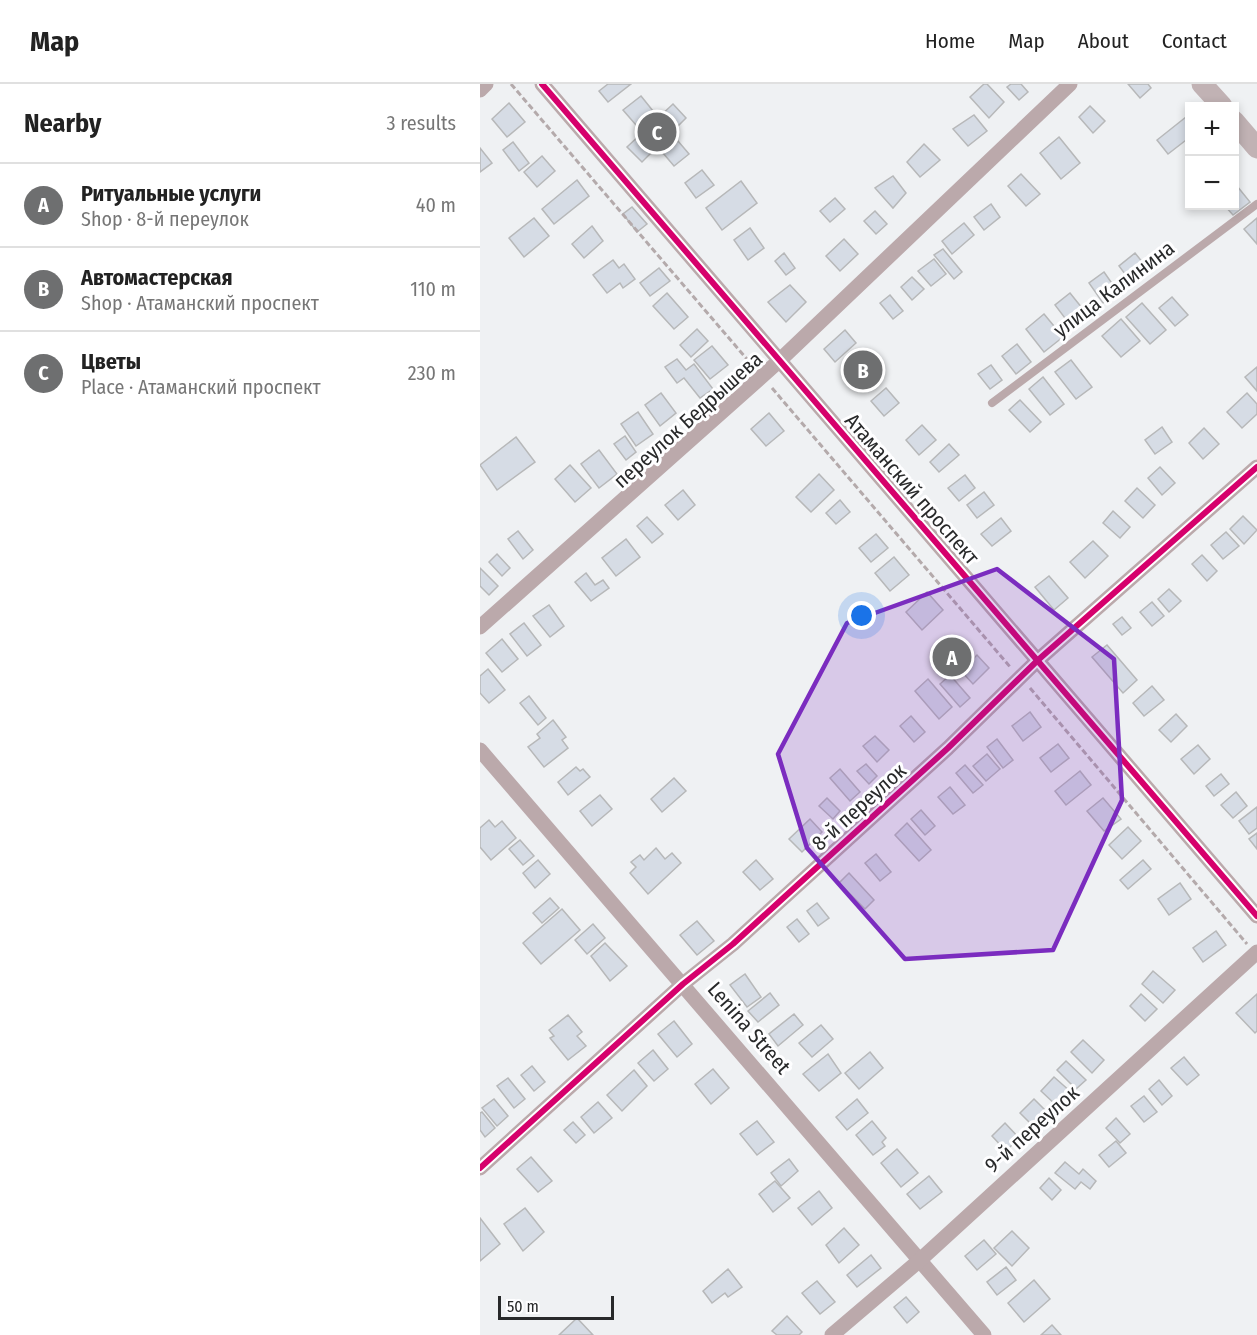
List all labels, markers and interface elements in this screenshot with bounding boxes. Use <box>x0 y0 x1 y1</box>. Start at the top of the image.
text: Map <box>30 25 79 58</box>
text: Home <box>925 28 975 54</box>
text: Map <box>1008 28 1045 54</box>
text: About <box>1078 28 1129 54</box>
text: Contact <box>1162 28 1227 54</box>
map controls <box>1185 102 1239 210</box>
button: + <box>1185 102 1239 156</box>
text: Nearby <box>24 108 101 139</box>
pin: C <box>638 110 676 154</box>
text: 3 results <box>387 111 456 135</box>
button: − <box>1185 156 1239 210</box>
text: Ритуальные услуги <box>81 180 261 207</box>
text: A <box>38 193 49 217</box>
text: 40 m <box>416 193 456 217</box>
text: Shop · 8-й переулок <box>81 207 249 231</box>
street label: улица Калинина <box>1048 235 1180 343</box>
text: Автомастерская <box>81 264 233 291</box>
text: B <box>38 277 49 301</box>
text: 110 m <box>410 277 456 301</box>
text: Shop · Атаманский проспект <box>81 291 319 315</box>
street label: переулок Бедрышева <box>608 346 768 494</box>
text: Цветы <box>81 348 141 375</box>
pin: B <box>844 348 883 392</box>
text: C <box>38 361 49 385</box>
text: 230 m <box>408 361 456 385</box>
text: Place · Атаманский проспект <box>81 375 321 399</box>
street label: Атаманский проспект <box>839 408 985 570</box>
your location <box>847 601 876 630</box>
pin: A <box>932 634 972 680</box>
street label: 8-й переулок <box>806 758 912 856</box>
street label: Lenina Street <box>702 977 796 1079</box>
street label: 9-й переулок <box>979 1080 1085 1178</box>
scale bar <box>498 1293 614 1320</box>
text: 50 m <box>507 1297 539 1316</box>

